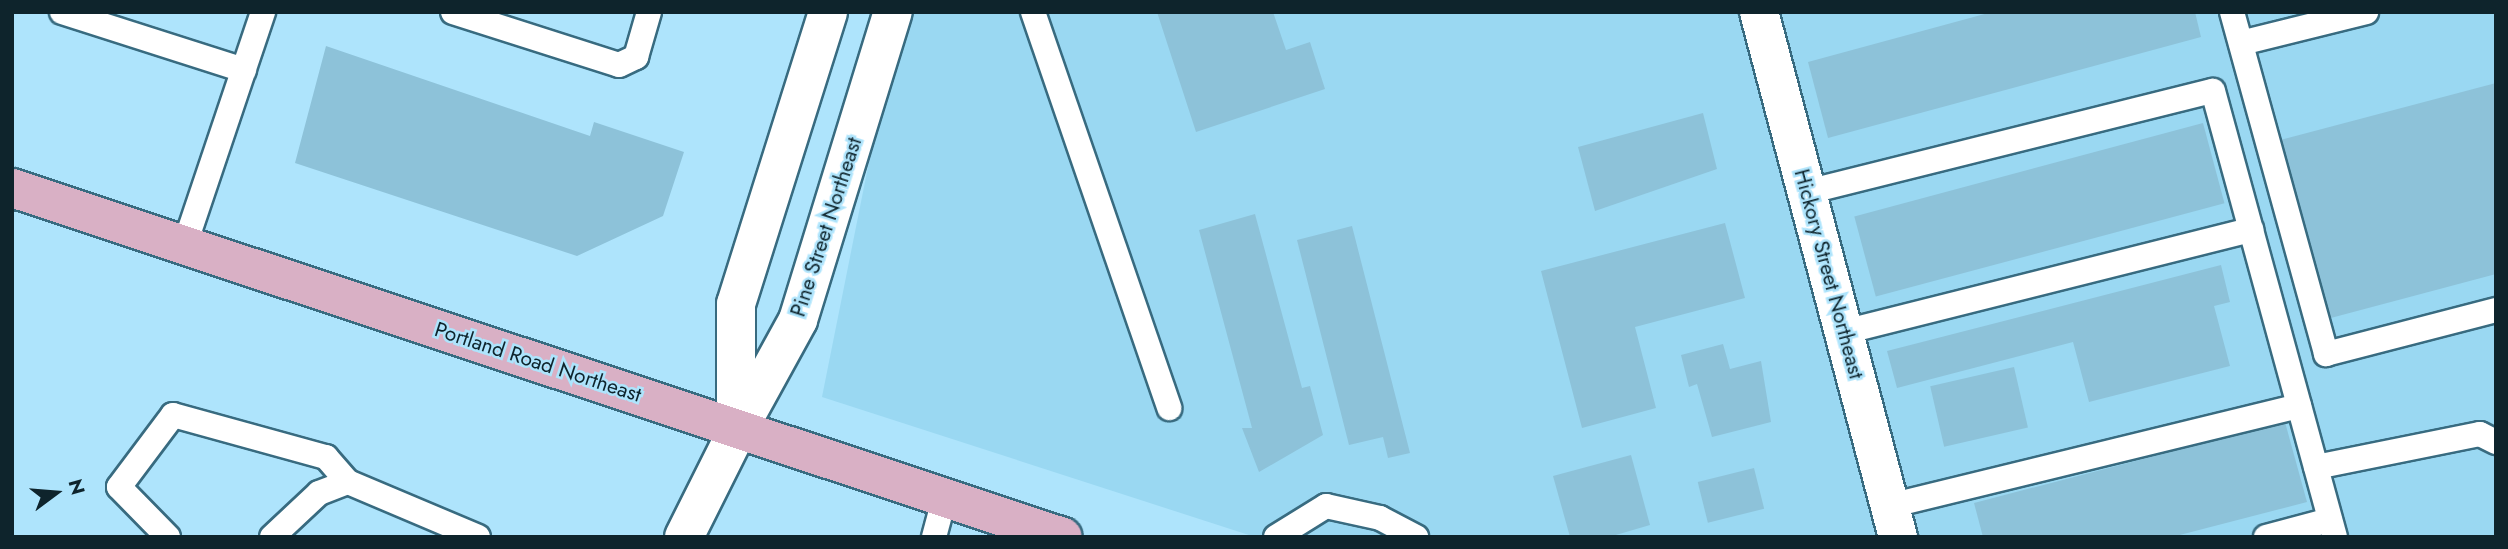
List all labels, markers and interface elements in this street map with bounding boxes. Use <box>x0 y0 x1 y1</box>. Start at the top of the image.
street label: Pine Street Northeast <box>785 134 867 320</box>
street label: Hickory Street Northeast <box>1789 166 1869 382</box>
street label: Portland Road Northeast <box>431 317 645 407</box>
north arrow <box>21 458 91 528</box>
text: N <box>62 476 92 498</box>

